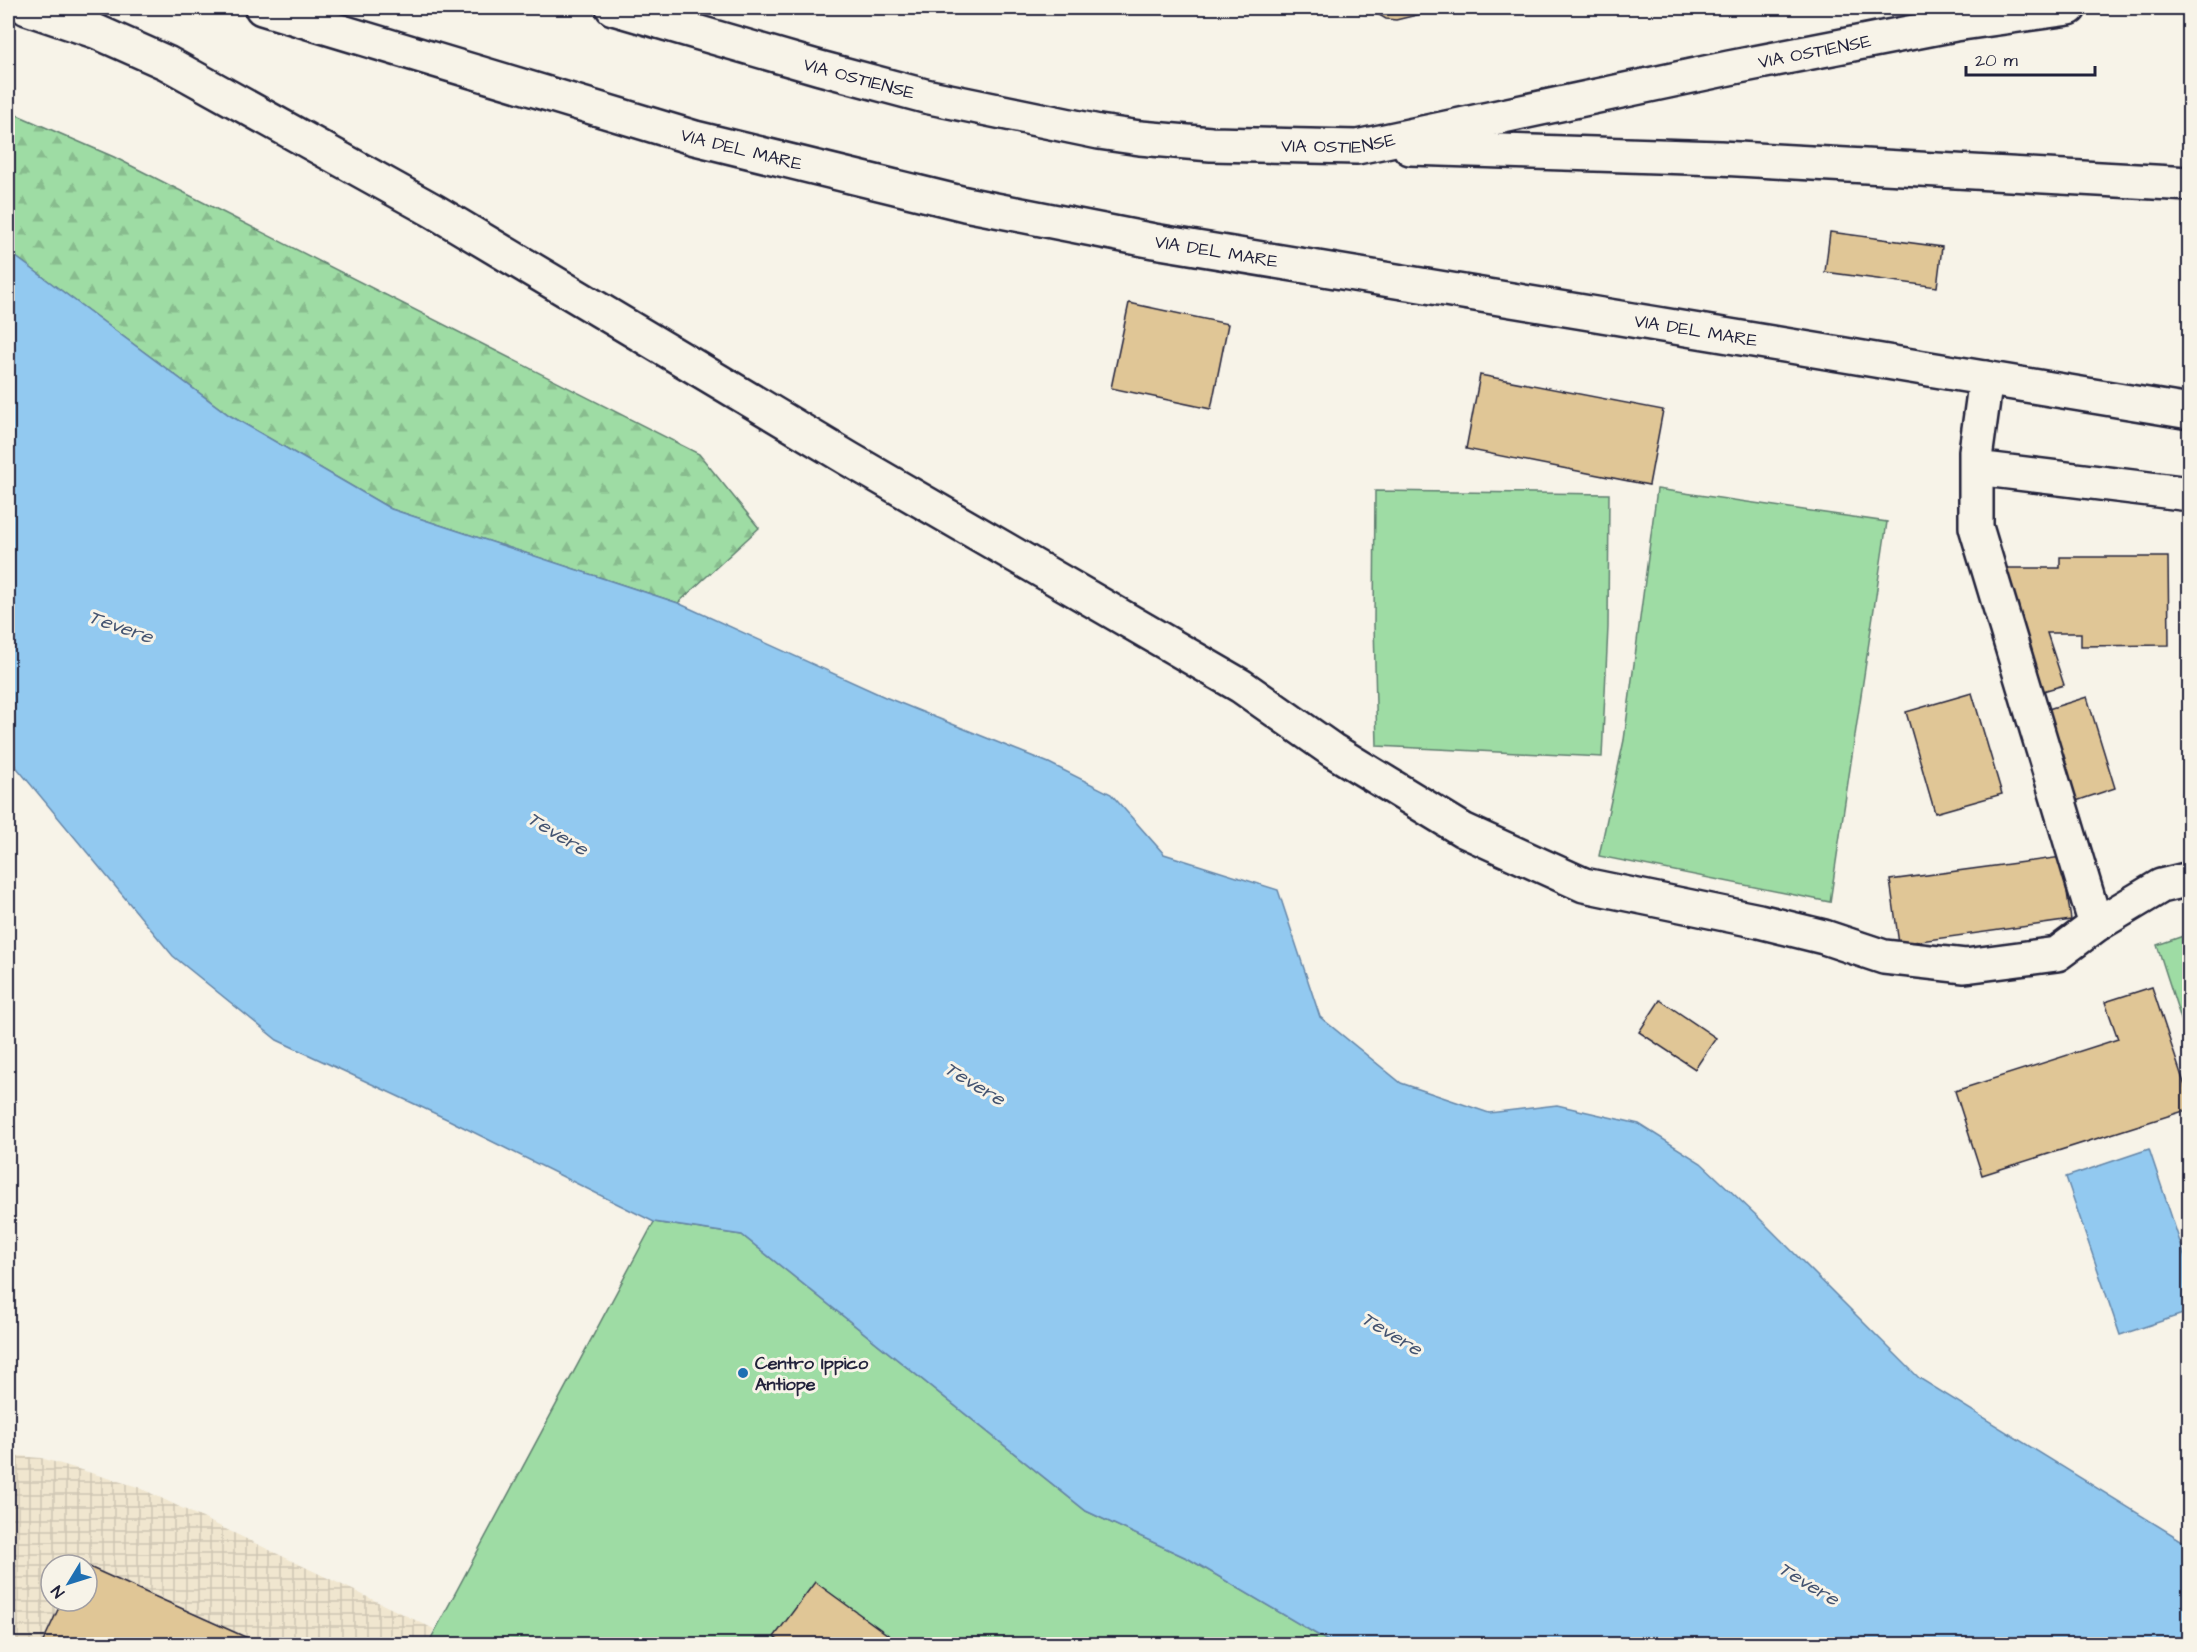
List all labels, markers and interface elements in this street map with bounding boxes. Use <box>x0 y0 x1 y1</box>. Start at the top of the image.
street label: VIA OSTIENSE <box>1756 29 1874 75</box>
scale bar <box>1966 39 2095 77</box>
text: 20 m <box>1975 48 2018 73</box>
street label: VIA OSTIENSE <box>800 52 918 106</box>
street label: VIA DEL MARE <box>677 122 805 177</box>
street label: VIA OSTIENSE <box>1281 127 1398 160</box>
street label: VIA DEL MARE <box>1153 229 1280 274</box>
street label: VIA DEL MARE <box>1632 308 1760 354</box>
water label: Tevere <box>85 603 158 651</box>
water label: Tevere <box>522 805 594 864</box>
water label: Tevere <box>939 1055 1011 1114</box>
water label: Tevere <box>1356 1305 1428 1364</box>
place label: Centro Ippico Antiope <box>755 1351 869 1397</box>
marker: Centro Ippico Antiope <box>736 1366 750 1380</box>
north arrow <box>39 1553 99 1613</box>
water label: Tevere <box>1773 1555 1845 1614</box>
text: N <box>46 1581 70 1602</box>

